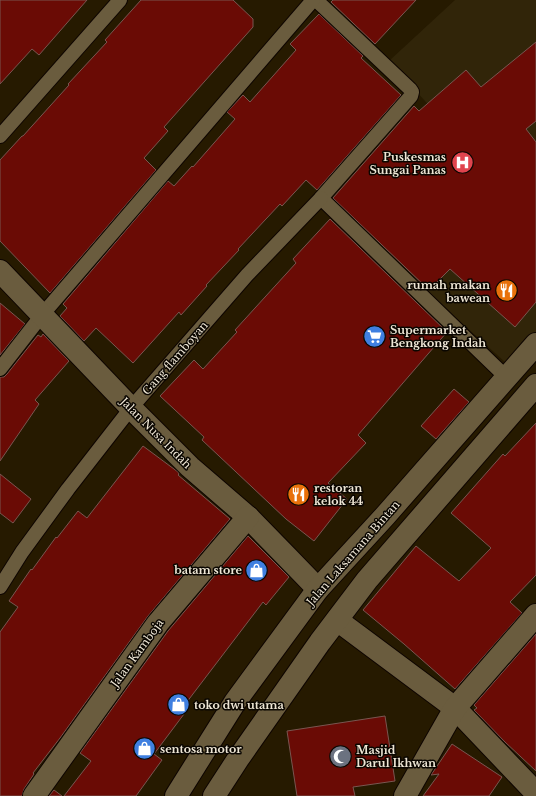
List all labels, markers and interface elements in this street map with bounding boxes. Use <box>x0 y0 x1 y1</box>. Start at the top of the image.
place label: Puskesmas Sungai Panas <box>370 150 446 177</box>
hospital icon: Puskesmas Sungai Panas <box>449 150 475 176</box>
place label: rumah makan bawean <box>407 278 490 305</box>
restaurant icon: rumah makan bawean <box>493 278 519 304</box>
street label: Gang flamboyan <box>139 318 211 398</box>
supermarket icon: Supermarket Bengkong Indah <box>361 323 387 349</box>
place label: Supermarket Bengkong Indah <box>390 323 486 350</box>
street label: Jalan Nusa Indah <box>116 393 195 472</box>
restaurant icon: restoran kelok 44 <box>285 481 311 507</box>
place label: restoran kelok 44 <box>314 481 363 508</box>
street label: Jalan Laksamana Bintan <box>302 497 403 610</box>
shop icon: batam store <box>244 557 270 583</box>
place label: batam store <box>173 563 243 577</box>
street label: Jalan Kamboja <box>106 615 167 691</box>
shop icon: toko dwi utama <box>165 692 191 718</box>
place label: toko dwi utama <box>194 698 284 712</box>
shop icon: sentosa motor <box>131 736 157 762</box>
place label: sentosa motor <box>160 742 242 756</box>
mosque icon: Masjid Darul Ikhwan <box>328 743 354 769</box>
place label: Masjid Darul Ikhwan <box>356 743 436 770</box>

